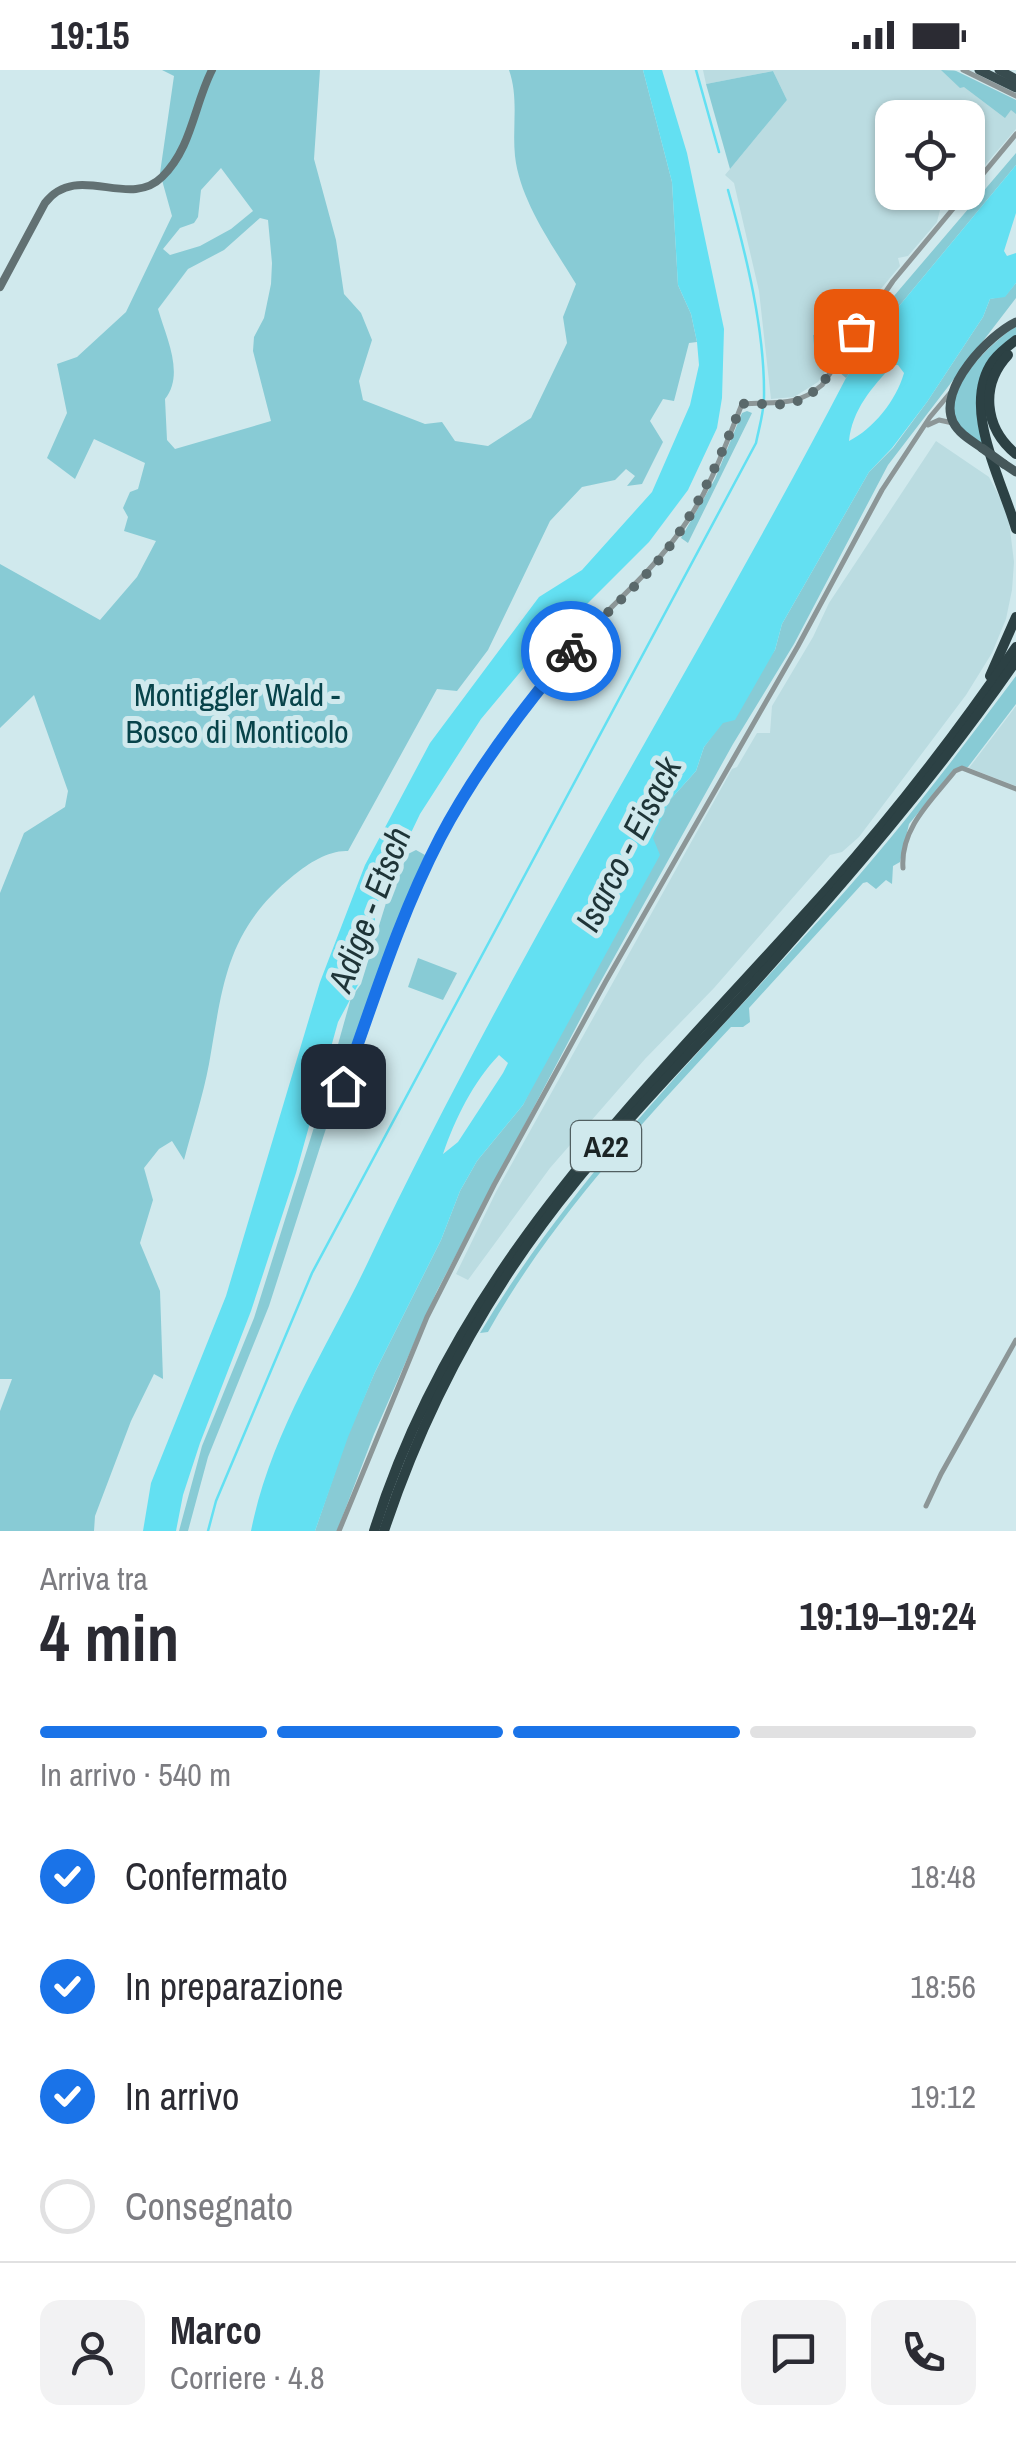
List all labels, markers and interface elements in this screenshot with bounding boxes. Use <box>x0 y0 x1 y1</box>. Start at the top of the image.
text: 19:15 <box>50 10 130 61</box>
map controls <box>875 100 985 210</box>
button: locate <box>875 100 985 210</box>
pin <box>814 289 899 374</box>
icon: bag <box>829 304 884 359</box>
courier <box>521 601 621 701</box>
icon: bike <box>544 624 599 679</box>
park label: Montiggler Wald - Bosco di Monticolo <box>125 673 349 753</box>
water label: Isarco - Eisack <box>564 747 693 939</box>
water label: Adige - Etsch <box>315 820 422 1000</box>
pin <box>301 1044 386 1129</box>
icon: home <box>316 1059 371 1114</box>
road number: A22 <box>571 1121 641 1171</box>
text: Arriva tra <box>40 1557 148 1600</box>
text: 19:19–19:24 <box>799 1591 976 1642</box>
text: 4 min <box>40 1594 179 1681</box>
text: In arrivo · 540 m <box>40 1753 231 1796</box>
icon: check <box>40 1849 95 1904</box>
text: Confermato <box>125 1851 288 1902</box>
text: 18:48 <box>910 1855 976 1898</box>
icon: check <box>40 1959 95 2014</box>
text: In preparazione <box>125 1961 343 2012</box>
text: 18:56 <box>910 1965 976 2008</box>
icon: check <box>40 2069 95 2124</box>
text: In arrivo <box>125 2071 239 2122</box>
text: 19:12 <box>910 2075 976 2118</box>
text: Consegnato <box>125 2181 293 2232</box>
button: person <box>40 2300 145 2405</box>
button: chat <box>741 2300 846 2405</box>
button: phone <box>871 2300 976 2405</box>
text: Marco <box>170 2305 262 2356</box>
text: Corriere · 4.8 <box>170 2356 325 2399</box>

